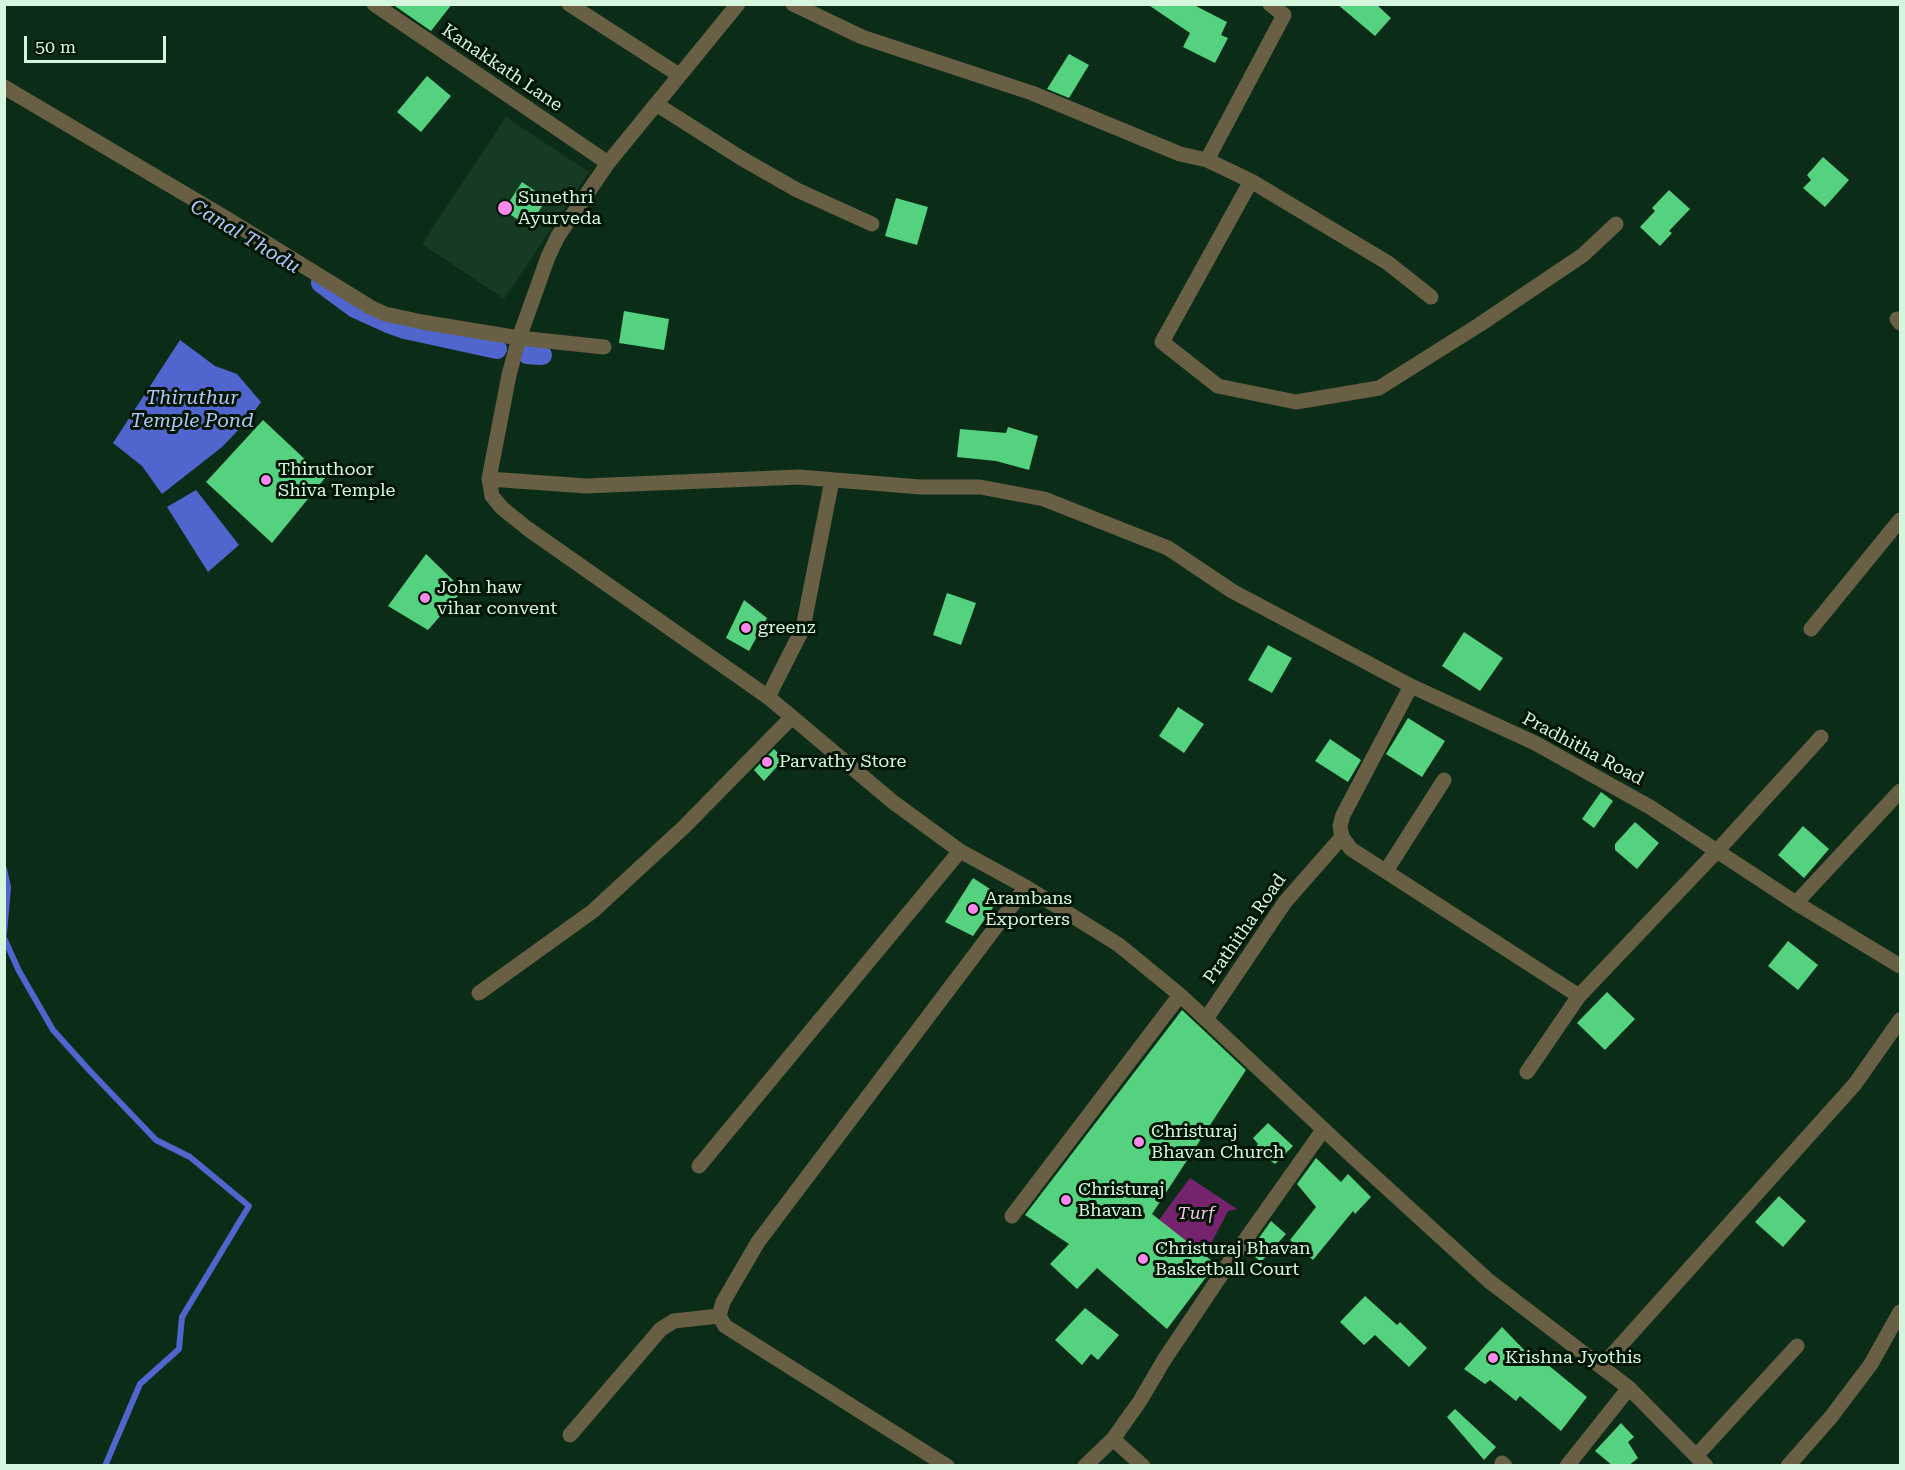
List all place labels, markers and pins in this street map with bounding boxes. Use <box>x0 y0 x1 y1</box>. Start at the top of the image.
place label: Sunethri Ayurveda <box>518 187 601 230</box>
marker: Sunethri Ayurveda <box>496 199 514 217</box>
place label: Thiruthoor Shiva Temple <box>278 459 395 502</box>
marker: Thiruthoor Shiva Temple <box>259 473 273 487</box>
place label: John haw vihar convent <box>437 577 557 620</box>
marker: John haw vihar convent <box>418 591 432 605</box>
place label: greenz <box>758 617 815 639</box>
marker: greenz <box>739 621 753 635</box>
place label: Parvathy Store <box>779 751 906 773</box>
marker: Parvathy Store <box>760 755 774 769</box>
place label: Arambans Exporters <box>985 888 1072 930</box>
marker: Arambans Exporters <box>966 902 980 916</box>
place label: Christuraj Bhavan Church <box>1151 1121 1284 1164</box>
marker: Christuraj Bhavan Church <box>1132 1135 1146 1149</box>
place label: Christuraj Bhavan <box>1078 1179 1165 1222</box>
marker: Christuraj Bhavan <box>1059 1193 1073 1207</box>
place label: Christuraj Bhavan Basketball Court <box>1155 1238 1311 1280</box>
marker: Christuraj Bhavan Basketball Court <box>1136 1252 1150 1266</box>
place label: Krishna Jyothis <box>1505 1347 1641 1369</box>
marker: Krishna Jyothis <box>1486 1351 1500 1365</box>

